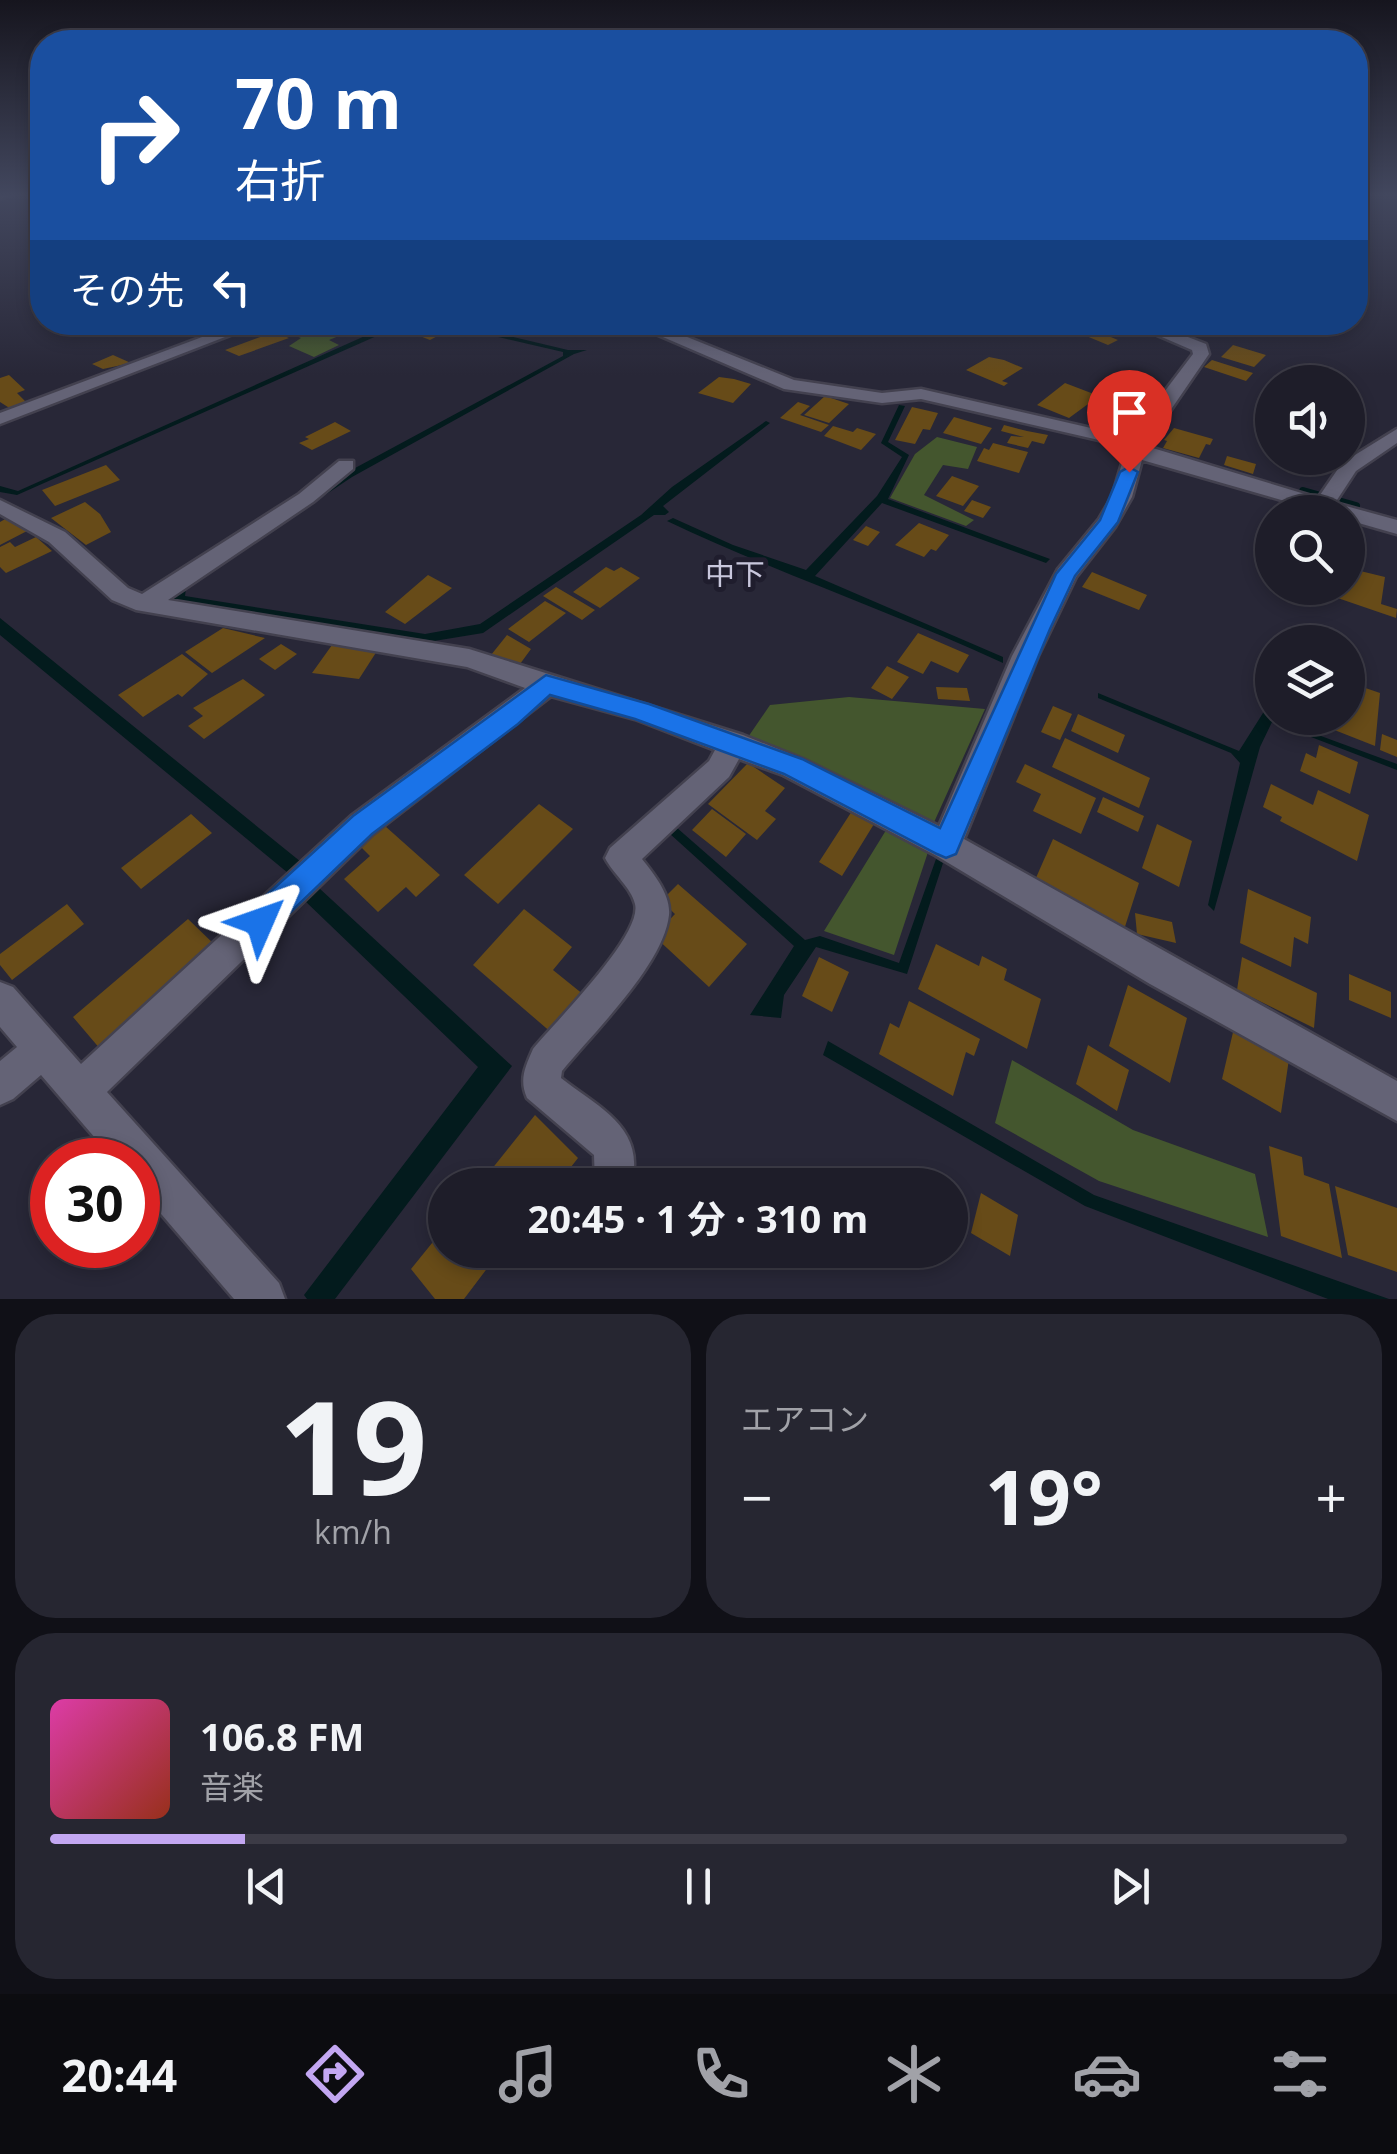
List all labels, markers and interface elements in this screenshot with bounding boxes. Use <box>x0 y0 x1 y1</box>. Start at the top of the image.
text: 70 m <box>235 54 402 150</box>
icon: right <box>70 70 200 200</box>
text: 右折 <box>235 149 325 210</box>
icon: left <box>204 260 259 315</box>
text: その先 <box>70 263 184 315</box>
map controls <box>1255 365 1365 735</box>
button: sound <box>1255 365 1365 475</box>
pin <box>1087 370 1172 473</box>
icon: arrive <box>1102 385 1157 440</box>
button: search <box>1255 495 1365 605</box>
district label: 中下 <box>705 553 765 594</box>
button: layers <box>1255 625 1365 735</box>
position arrow <box>208 870 312 974</box>
speed limit sign: 30 <box>30 1138 160 1268</box>
text: 20:45 · 1 分 · 310 m <box>528 1192 868 1244</box>
text: 19 <box>279 1356 427 1533</box>
text: エアコン <box>741 1397 869 1440</box>
text: 19° <box>985 1445 1103 1547</box>
text: − <box>741 1459 772 1534</box>
text: + <box>1316 1459 1347 1534</box>
text: km/h <box>314 1510 392 1553</box>
text: 106.8 FM <box>200 1710 364 1762</box>
text: 音楽 <box>200 1765 264 1808</box>
icon: previous <box>239 1859 294 1914</box>
icon: pause <box>671 1859 726 1914</box>
icon: next <box>1103 1859 1158 1914</box>
icon: directions <box>300 2039 370 2109</box>
icon: music <box>493 2039 563 2109</box>
icon: phone <box>686 2039 756 2109</box>
icon: climate <box>879 2039 949 2109</box>
icon: car <box>1072 2039 1142 2109</box>
icon: filters <box>1265 2039 1335 2109</box>
text: 20:44 <box>62 2044 177 2105</box>

